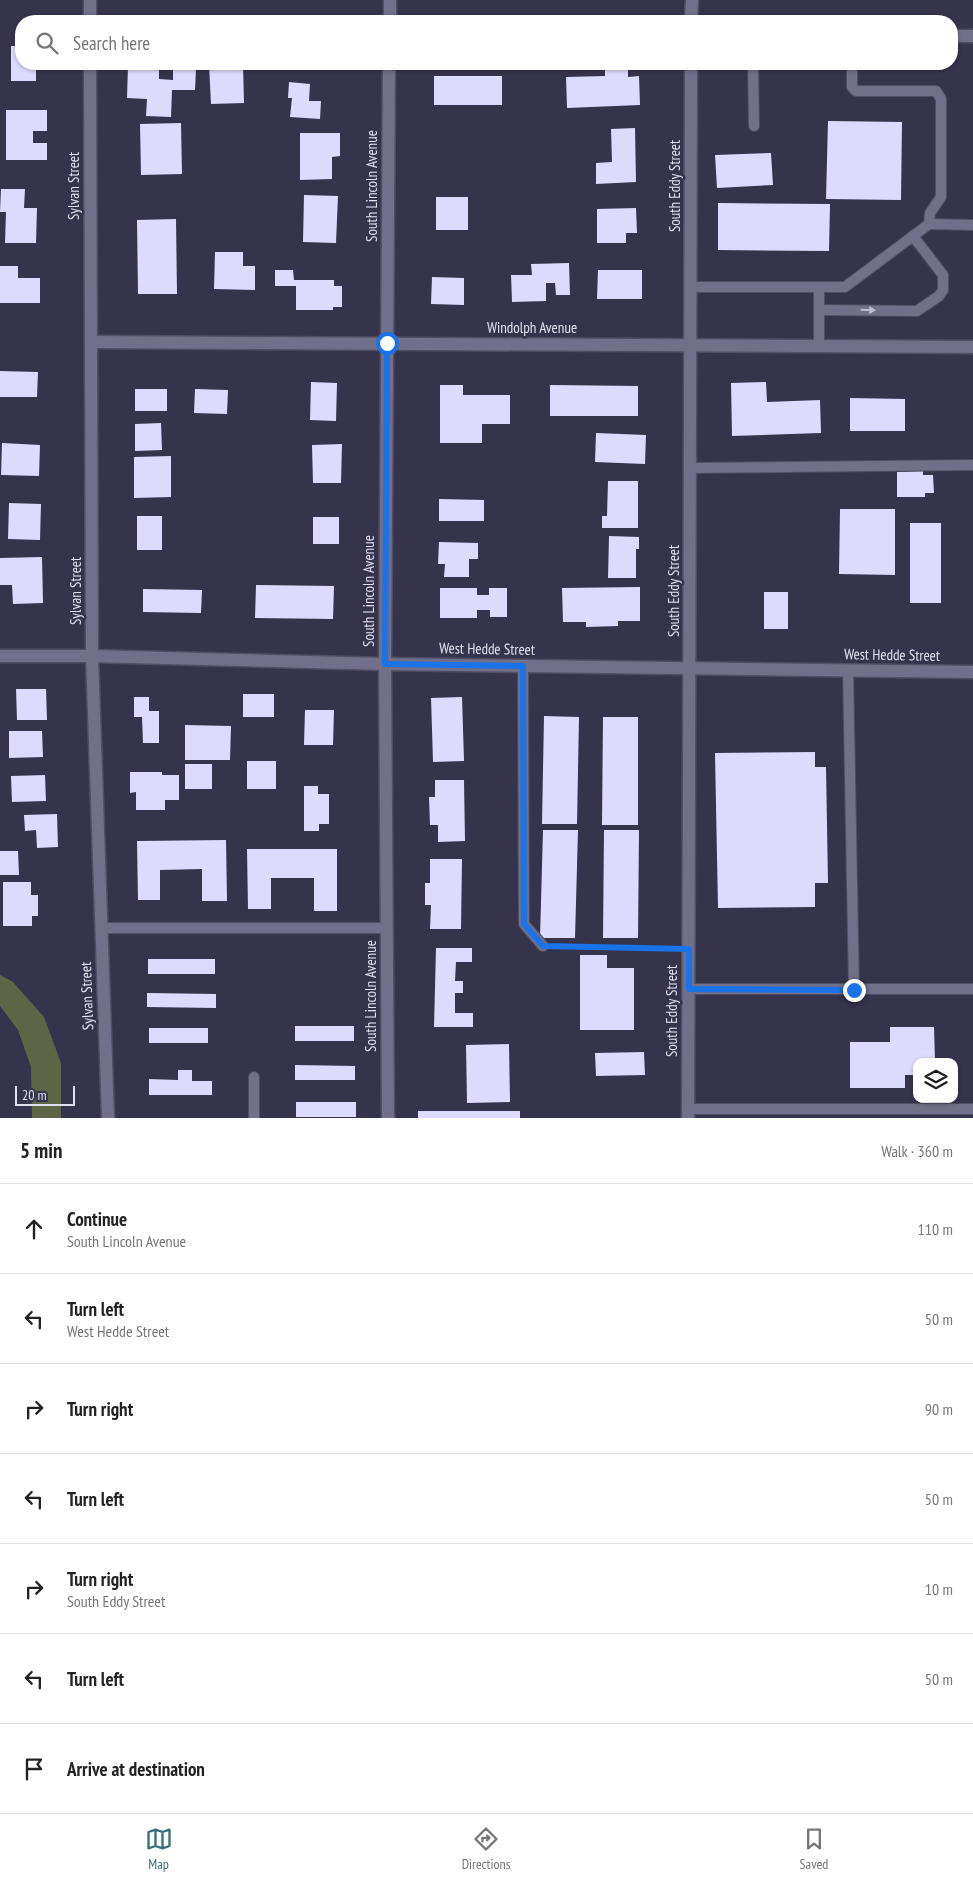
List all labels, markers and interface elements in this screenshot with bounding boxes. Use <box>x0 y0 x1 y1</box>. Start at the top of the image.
search box <box>15 15 958 70</box>
icon: search <box>33 29 61 57</box>
text: Search here <box>73 31 150 55</box>
street label: South Lincoln Avenue <box>362 130 381 242</box>
street label: South Eddy Street <box>665 140 684 232</box>
street label: Sylvan Street <box>64 152 83 220</box>
one-way arrow <box>860 306 876 314</box>
street label: Windolph Avenue <box>487 318 577 337</box>
route start <box>376 332 399 355</box>
street label: South Lincoln Avenue <box>359 535 378 647</box>
street label: South Eddy Street <box>664 545 683 637</box>
street label: Sylvan Street <box>66 557 85 625</box>
street label: West Hedde Street <box>439 638 535 659</box>
street label: West Hedde Street <box>844 644 940 665</box>
street label: South Lincoln Avenue <box>361 940 380 1052</box>
street label: Sylvan Street <box>76 962 97 1030</box>
street label: South Eddy Street <box>662 965 681 1057</box>
route end <box>843 979 866 1002</box>
map controls <box>913 1058 958 1103</box>
button: layers <box>913 1058 958 1103</box>
scale bar <box>15 1083 75 1106</box>
text: 20 m <box>22 1086 47 1104</box>
text: 5 min <box>20 1137 62 1164</box>
text: Walk · 360 m <box>881 1141 953 1161</box>
text: Continue <box>67 1207 127 1231</box>
icon: ahead <box>20 1215 48 1243</box>
text: 110 m <box>918 1219 953 1239</box>
text: South Lincoln Avenue <box>67 1231 186 1251</box>
text: Turn left <box>67 1297 124 1321</box>
icon: left <box>20 1305 48 1333</box>
text: 50 m <box>925 1309 953 1329</box>
text: West Hedde Street <box>67 1321 169 1341</box>
icon: right <box>20 1395 48 1423</box>
text: Turn right <box>67 1397 133 1421</box>
text: 90 m <box>925 1399 953 1419</box>
icon: left <box>20 1485 48 1513</box>
text: Turn left <box>67 1487 124 1511</box>
text: 50 m <box>925 1489 953 1509</box>
text: Turn right <box>67 1567 133 1591</box>
icon: right <box>20 1575 48 1603</box>
text: 10 m <box>925 1579 953 1599</box>
text: South Eddy Street <box>67 1591 165 1611</box>
icon: left <box>20 1665 48 1693</box>
text: Turn left <box>67 1667 124 1691</box>
text: 50 m <box>925 1669 953 1689</box>
icon: arrive <box>20 1755 48 1783</box>
text: Arrive at destination <box>67 1757 205 1781</box>
tab: Map <box>145 1825 173 1873</box>
tab: Directions <box>462 1825 510 1873</box>
tab: Saved <box>800 1825 828 1873</box>

